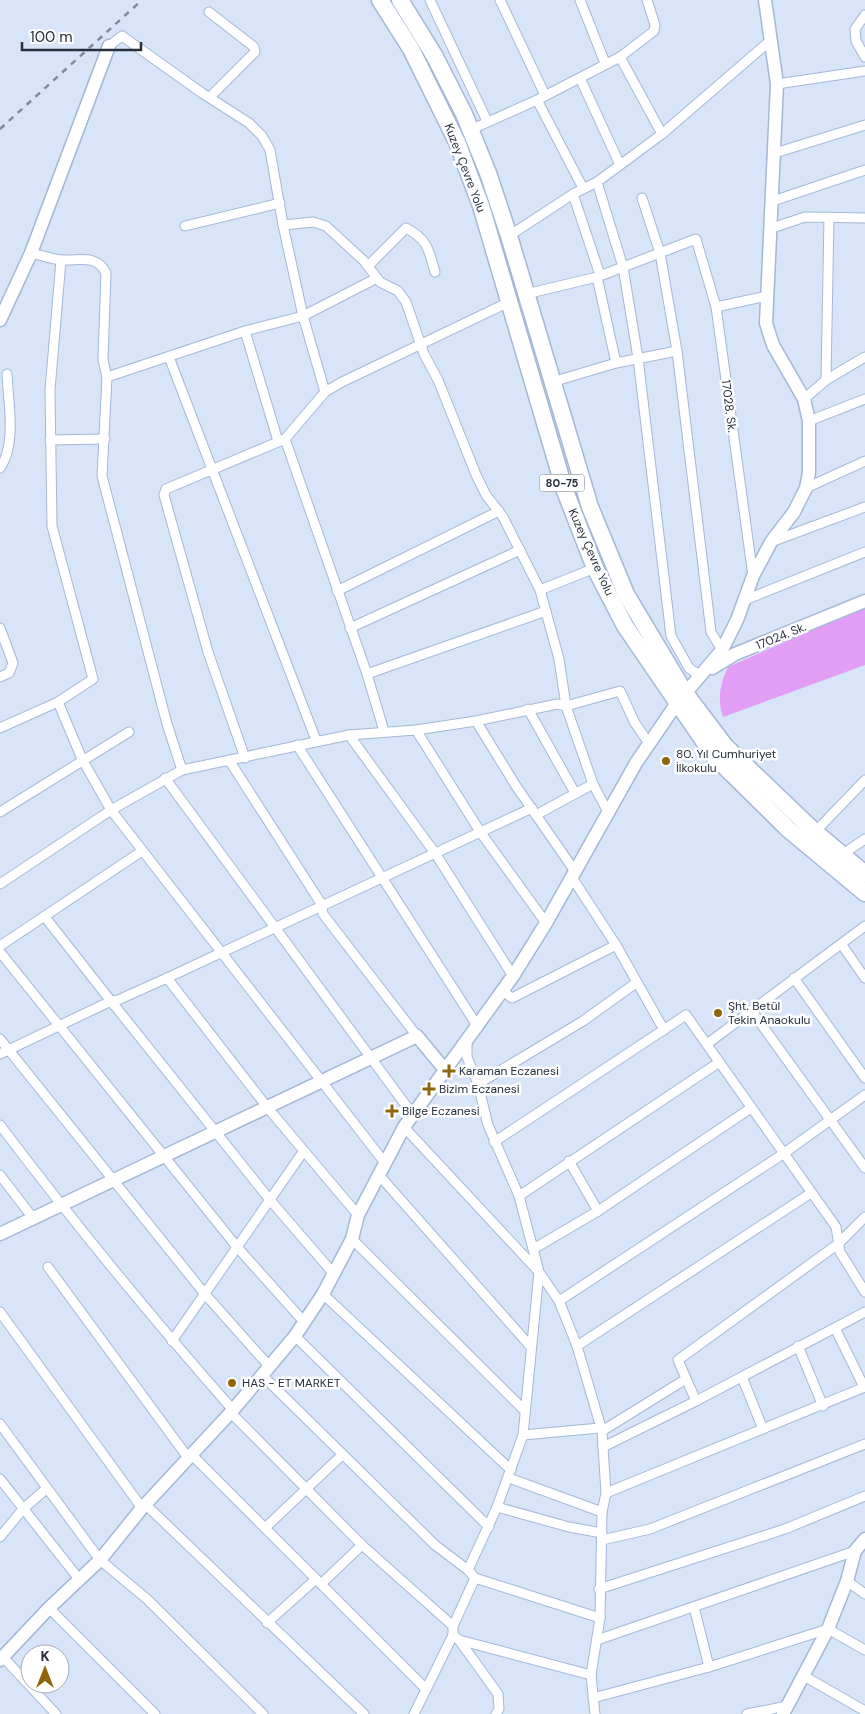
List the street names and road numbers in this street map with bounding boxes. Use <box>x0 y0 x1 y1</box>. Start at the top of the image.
street label: Kuzey Çevre Yolu <box>441 121 489 215</box>
street label: 17028. Sk. <box>718 379 740 433</box>
road number: 80-75 <box>540 474 584 492</box>
street label: Kuzey Çevre Yolu <box>565 506 617 598</box>
street label: 17024. Sk. <box>753 619 809 653</box>

